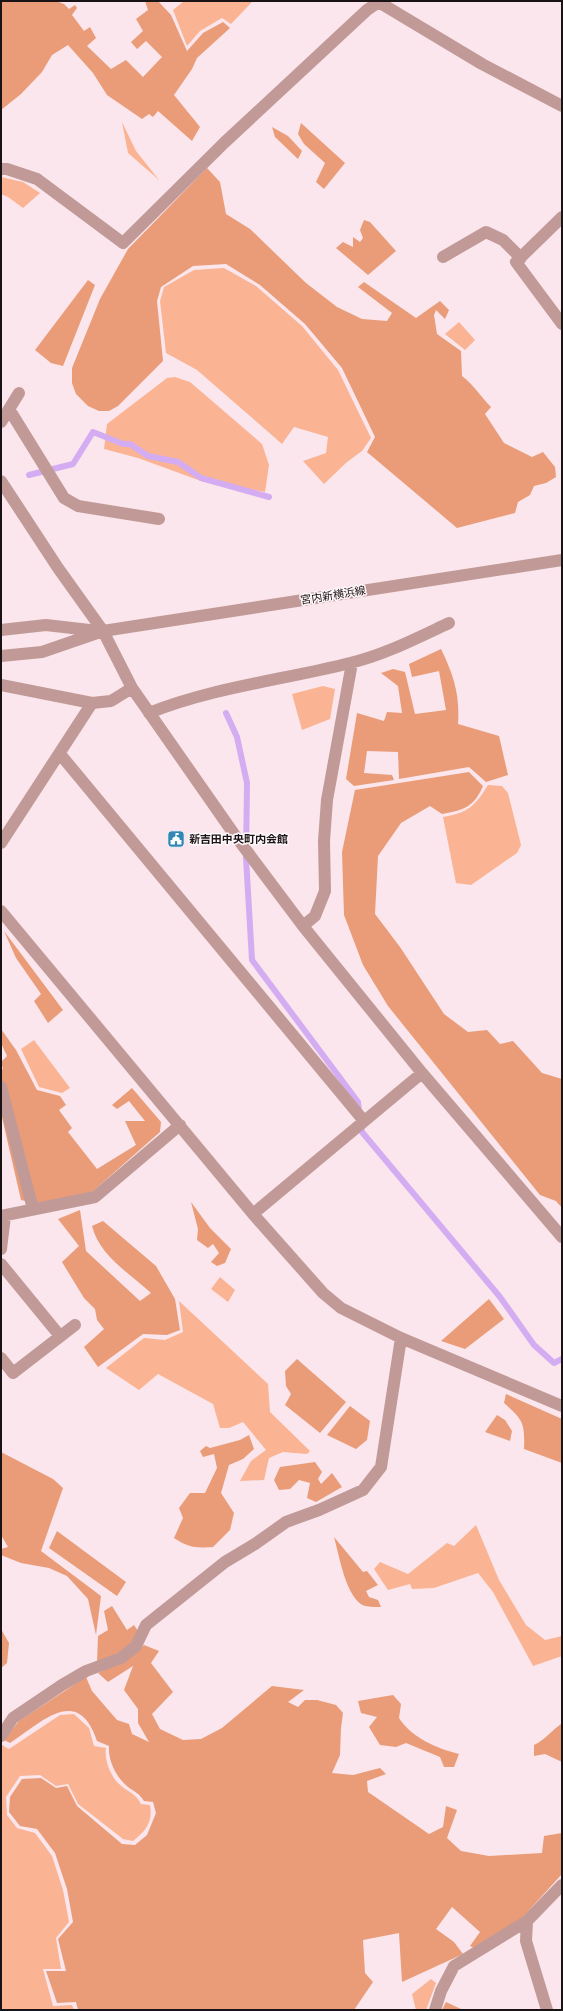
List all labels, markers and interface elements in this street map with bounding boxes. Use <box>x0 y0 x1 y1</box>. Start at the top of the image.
street label: 宮内新横浜線 <box>299 583 367 607</box>
public building icon: 新吉田中央町内会館 <box>166 829 186 849</box>
place label: 新吉田中央町内会館 <box>189 832 288 846</box>

